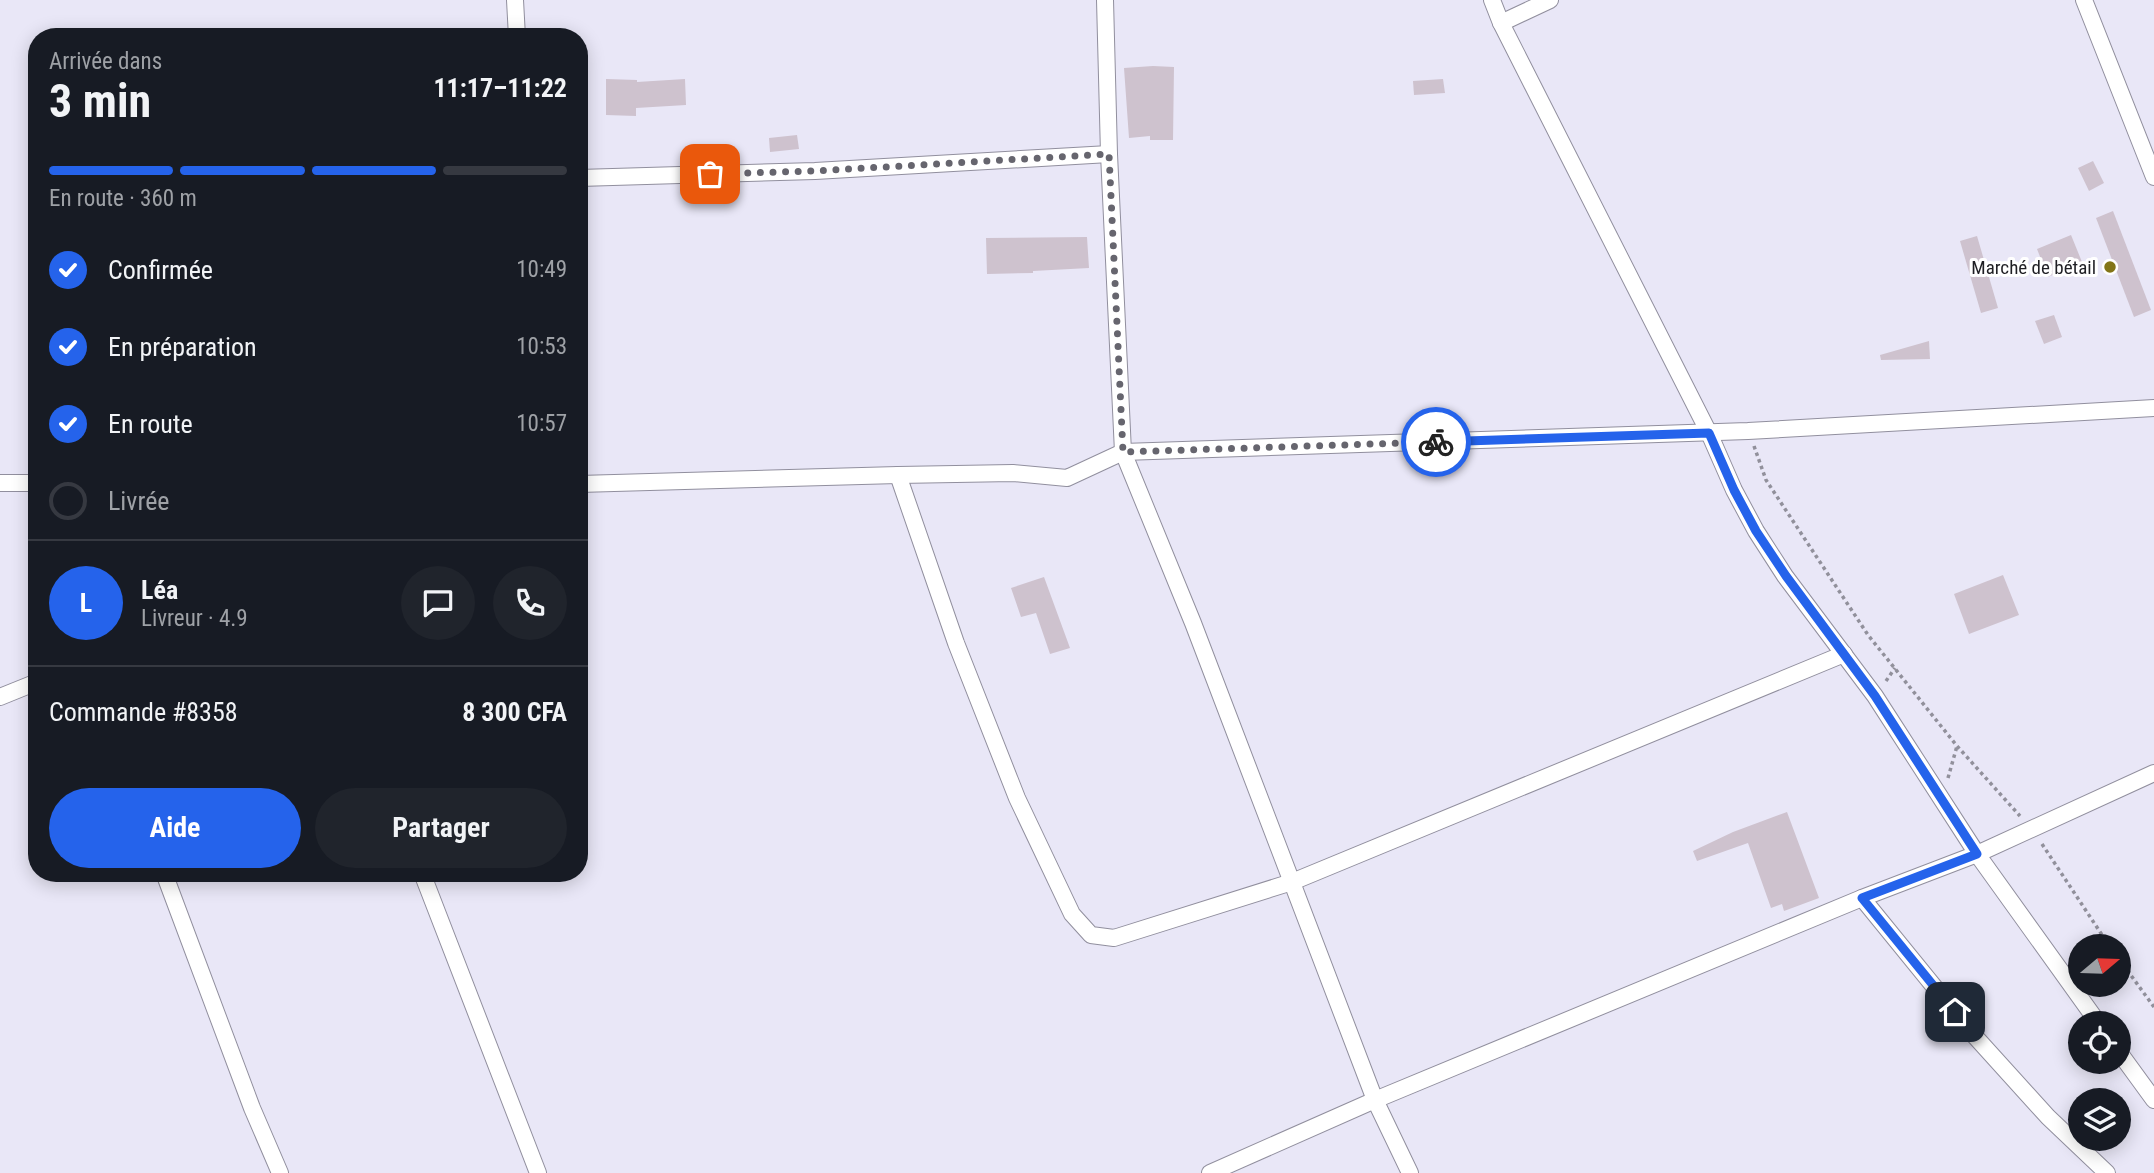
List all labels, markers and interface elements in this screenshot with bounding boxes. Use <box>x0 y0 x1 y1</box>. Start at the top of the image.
text: Arrivée dans <box>49 48 162 75</box>
text: 11:17–11:22 <box>433 73 567 103</box>
text: 3 min <box>49 74 151 128</box>
pin <box>680 144 740 204</box>
icon: bag <box>691 155 729 193</box>
text: En route · 360 m <box>49 185 197 212</box>
icon: check <box>49 251 87 289</box>
text: Confirmée <box>108 255 213 285</box>
text: 10:49 <box>516 256 567 283</box>
place label: Marché de bétail <box>1971 256 2096 279</box>
marker: Marché de bétail <box>2102 259 2118 275</box>
icon: check <box>49 328 87 366</box>
text: En préparation <box>108 332 257 362</box>
text: 10:53 <box>516 333 567 360</box>
icon: check <box>49 405 87 443</box>
courier <box>1401 407 1471 477</box>
text: En route <box>108 409 193 439</box>
text: 10:57 <box>516 410 567 437</box>
icon: bike <box>1417 423 1455 461</box>
text: Livrée <box>108 486 170 516</box>
button: chat <box>401 566 475 640</box>
button: phone <box>493 566 567 640</box>
text: Léa <box>141 575 178 605</box>
text: L <box>80 588 92 618</box>
text: Livreur · 4.9 <box>141 605 248 632</box>
text: Commande #8358 <box>49 697 238 727</box>
text: 8 300 CFA <box>462 697 567 727</box>
button: Aide <box>49 788 301 868</box>
button: Partager <box>315 788 567 868</box>
north arrow <box>2068 934 2132 998</box>
map controls <box>2068 934 2131 1151</box>
pin <box>1925 982 1985 1042</box>
icon: home <box>1936 993 1974 1031</box>
button: locate <box>2068 1011 2131 1074</box>
button: layers <box>2068 1088 2131 1151</box>

